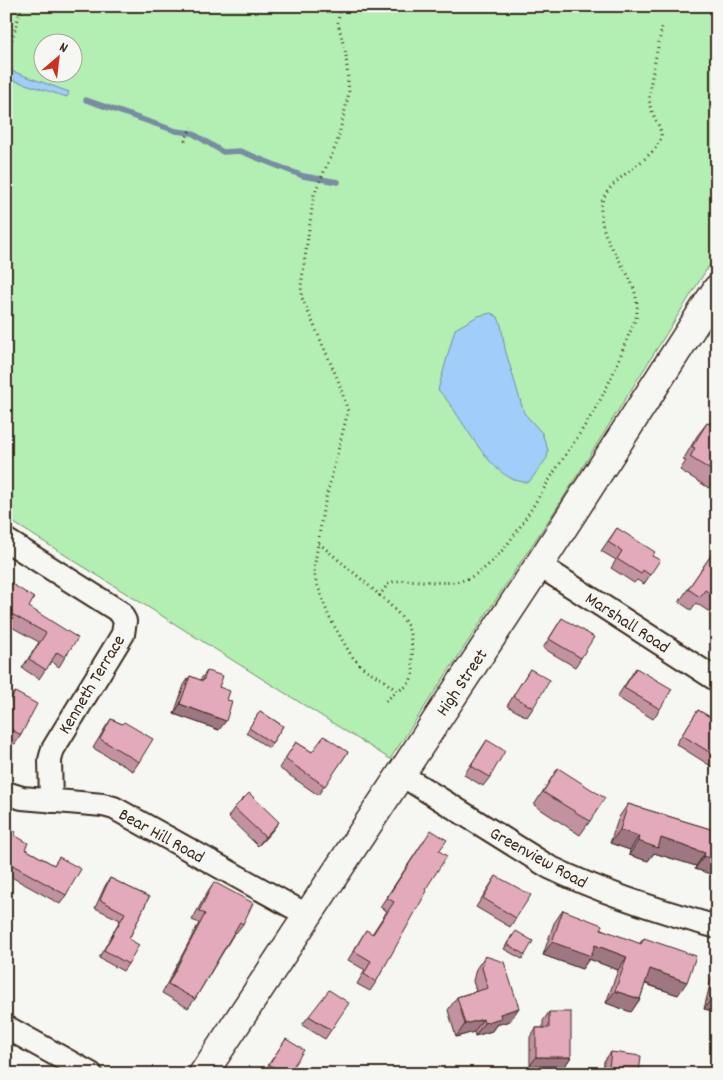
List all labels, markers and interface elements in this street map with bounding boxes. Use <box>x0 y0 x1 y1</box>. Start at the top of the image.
north arrow <box>32 32 82 82</box>
text: N <box>55 38 71 59</box>
street label: Marshall Road <box>579 587 674 661</box>
street label: Kenneth Terrace <box>54 631 133 740</box>
street label: High Street <box>431 644 495 722</box>
street label: Bear Hill Road <box>113 803 208 871</box>
street label: Greenview Road <box>484 822 591 896</box>

